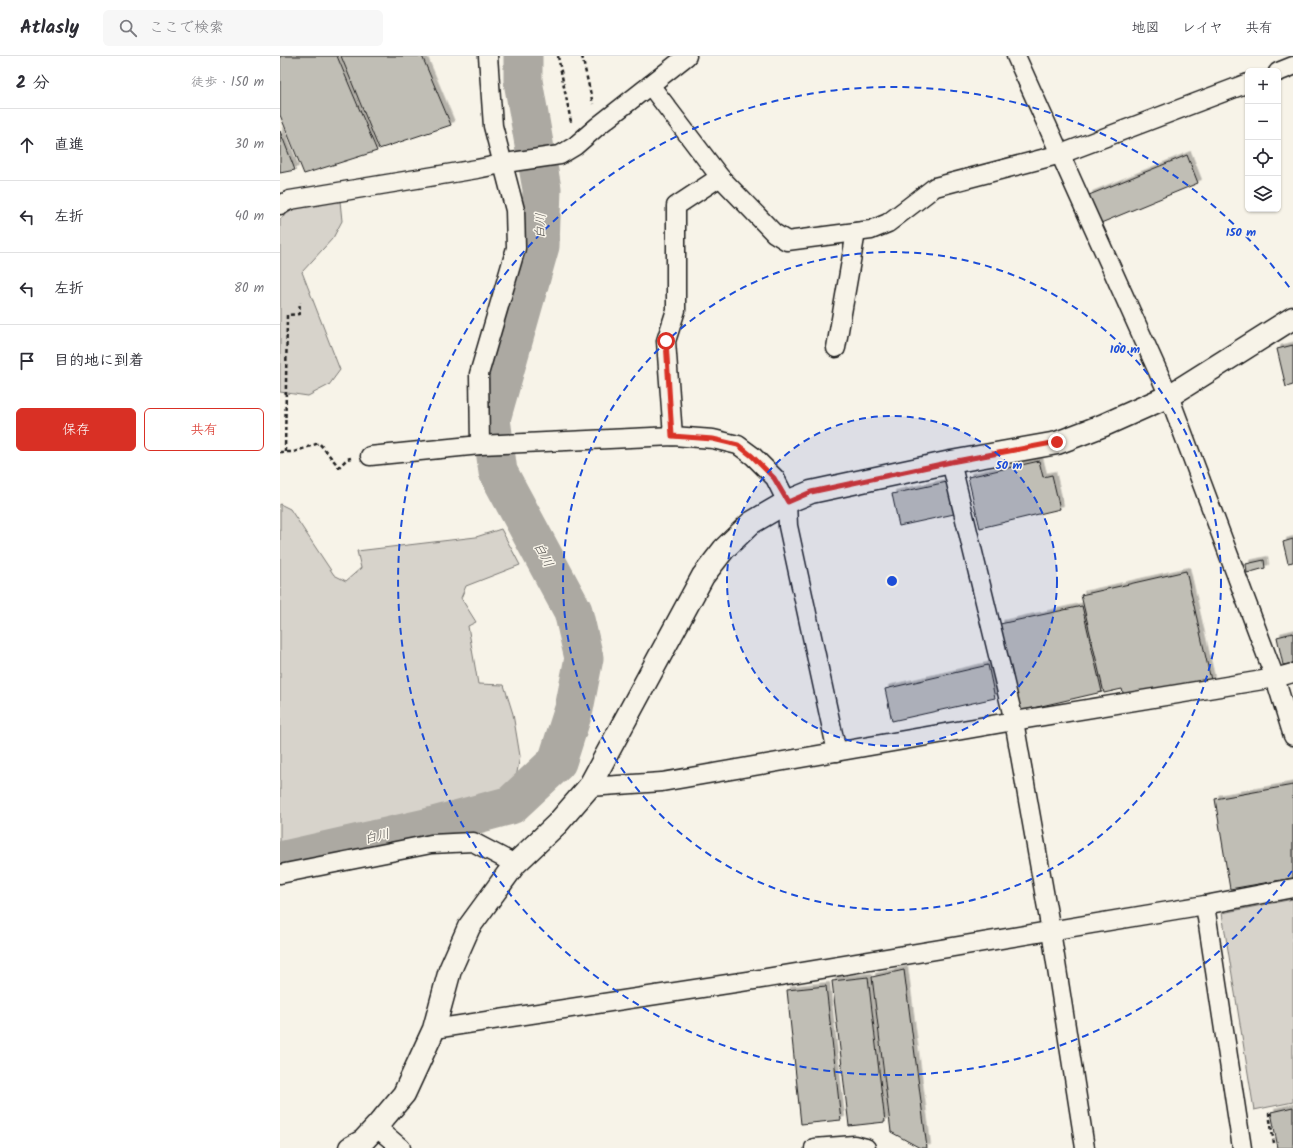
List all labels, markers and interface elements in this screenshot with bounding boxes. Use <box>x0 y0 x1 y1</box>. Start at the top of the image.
search box <box>103 10 383 46</box>
text: Atlasly <box>20 13 79 43</box>
text: ここで検索 <box>149 16 224 40</box>
icon: search <box>117 17 139 39</box>
text: 地図 <box>1132 17 1160 39</box>
text: レイヤ <box>1182 17 1223 39</box>
text: 共有 <box>1245 17 1273 39</box>
map controls <box>1245 68 1281 212</box>
button: + <box>1245 68 1281 104</box>
text: 2 分 <box>16 70 49 97</box>
text: 徒歩 · 150 m <box>191 72 264 93</box>
button: − <box>1245 104 1281 140</box>
text: 直進 <box>54 133 84 157</box>
icon: ahead <box>16 134 38 156</box>
text: 30 m <box>235 134 264 155</box>
button: locate <box>1245 140 1281 176</box>
button: layers <box>1245 176 1281 212</box>
text: 左折 <box>54 205 84 229</box>
icon: left <box>16 206 38 228</box>
text: 40 m <box>235 206 264 227</box>
water label: 白川 <box>530 213 552 239</box>
text: 150 m <box>1226 223 1256 242</box>
text: 左折 <box>54 277 84 301</box>
icon: left <box>16 278 38 300</box>
text: 80 m <box>234 278 264 299</box>
route start <box>657 332 675 350</box>
text: 100 m <box>1110 340 1140 359</box>
text: 目的地に到着 <box>54 349 144 373</box>
icon: arrive <box>16 350 38 372</box>
button: 保存 <box>16 408 136 451</box>
button: 共有 <box>144 408 264 451</box>
route end <box>1048 433 1066 451</box>
text: 50 m <box>995 456 1023 475</box>
water label: 白川 <box>528 539 558 571</box>
centre of rings <box>885 574 899 588</box>
water label: 白川 <box>362 824 392 850</box>

